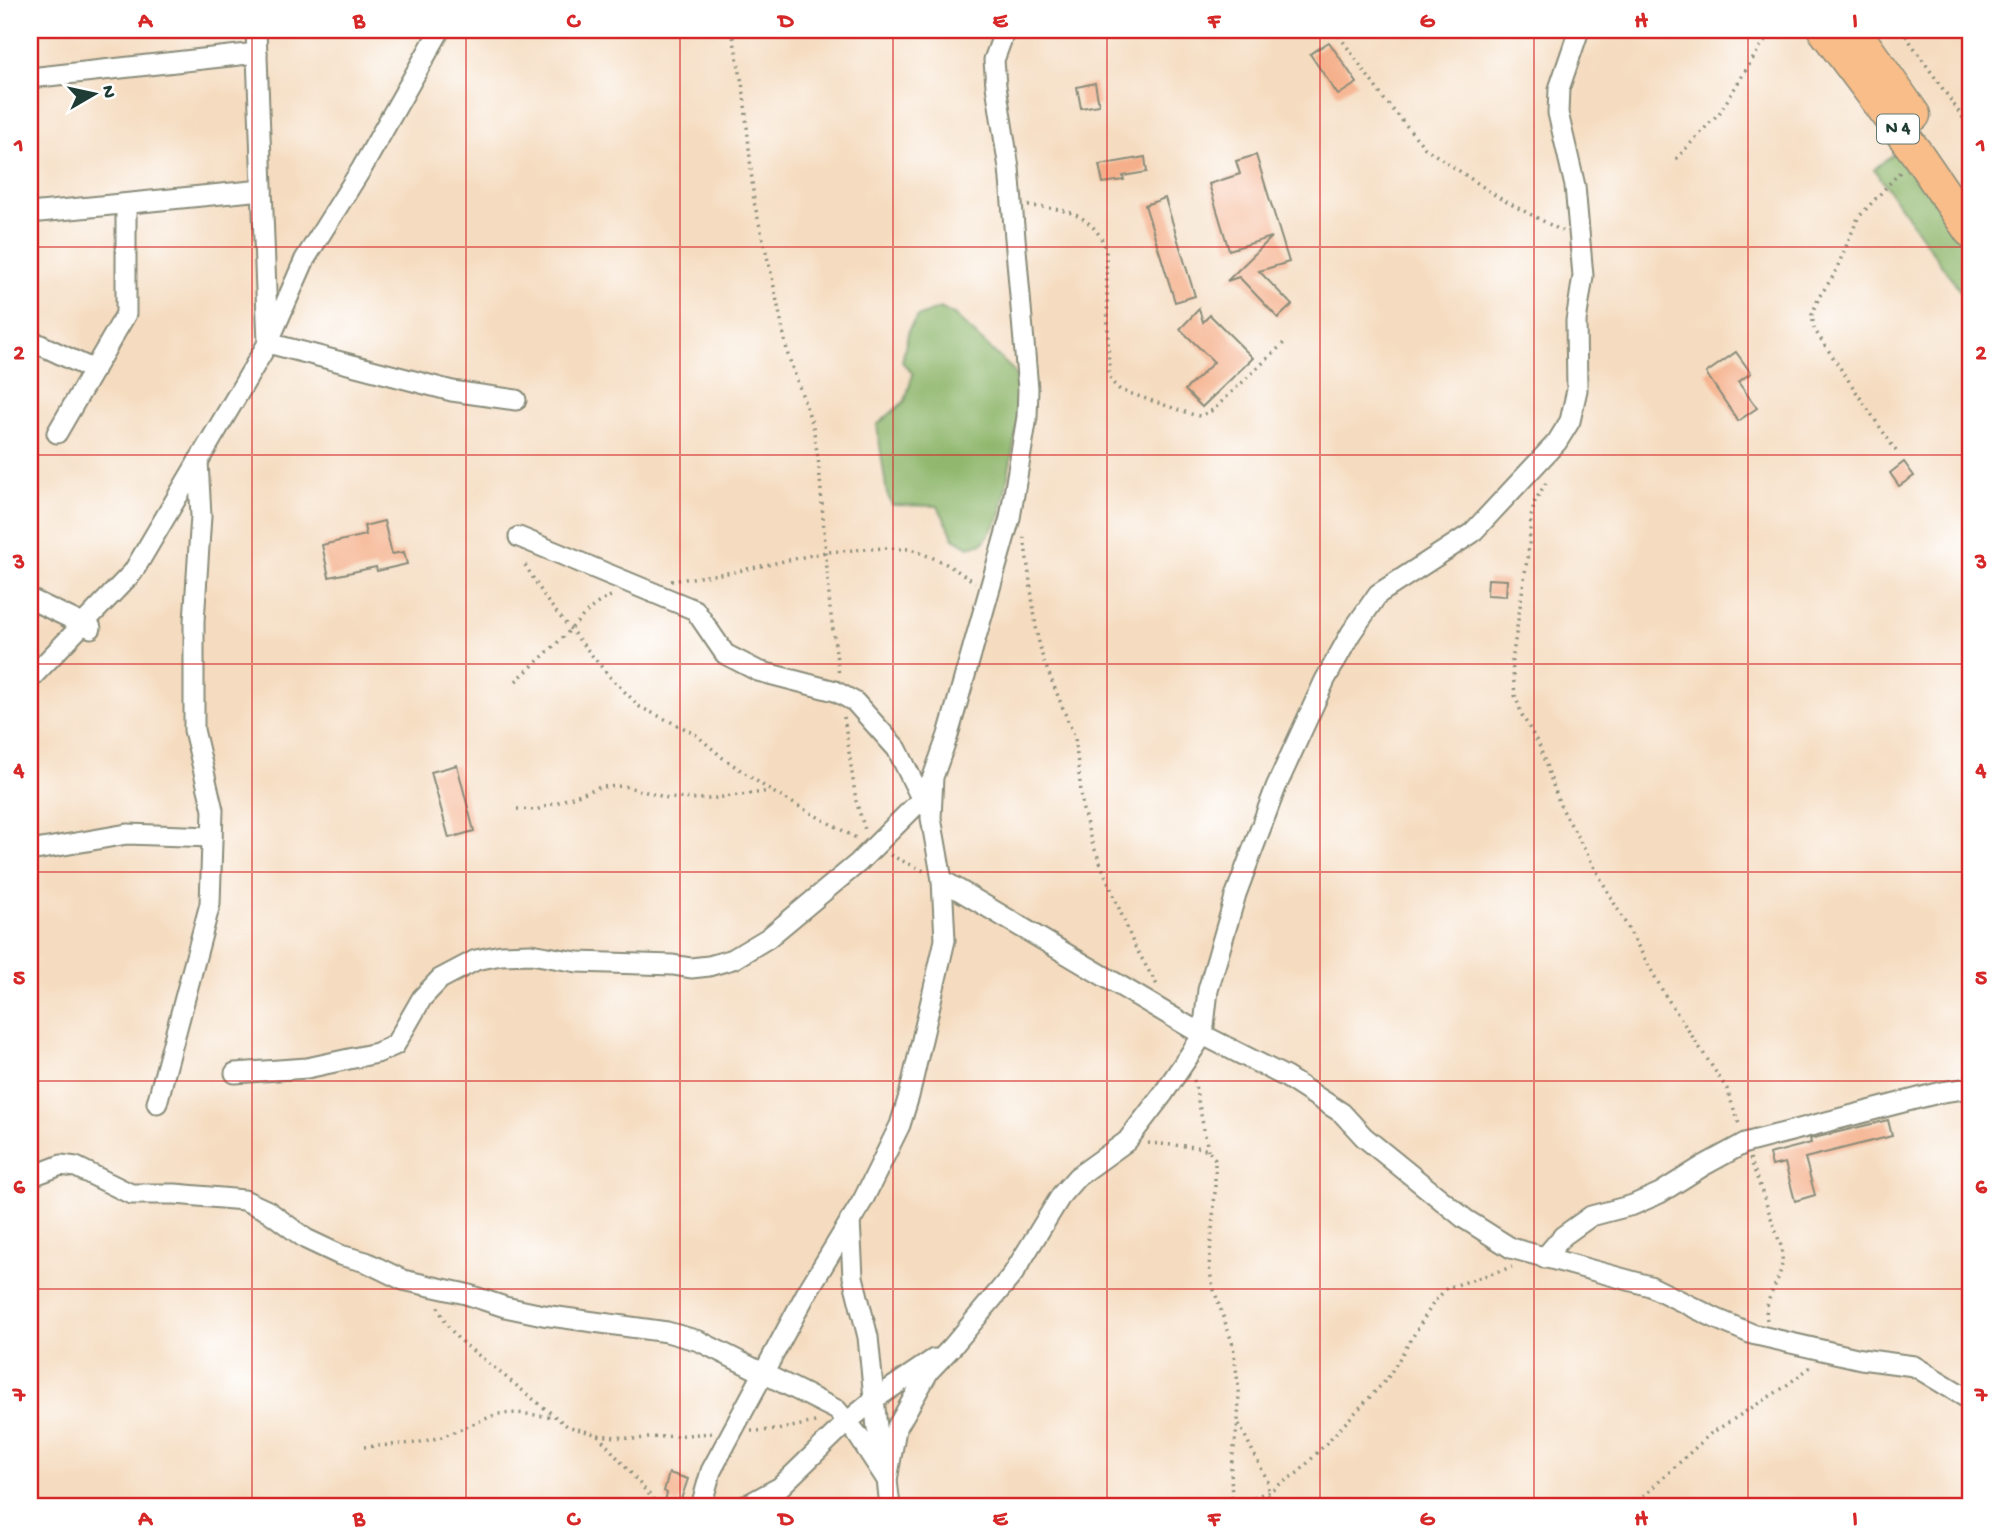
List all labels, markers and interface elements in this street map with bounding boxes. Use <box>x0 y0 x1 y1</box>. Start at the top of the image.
text: A <box>137 9 153 36</box>
text: B <box>352 9 366 36</box>
text: C <box>567 9 582 36</box>
text: D <box>777 9 795 36</box>
text: E <box>993 9 1009 36</box>
text: F <box>1207 9 1222 36</box>
text: G <box>1420 9 1436 36</box>
text: H <box>1634 9 1648 36</box>
text: I <box>1852 9 1858 36</box>
north arrow <box>60 60 130 130</box>
text: N <box>95 84 120 100</box>
road number: N 4 <box>1877 114 1919 144</box>
text: 1 <box>13 133 24 160</box>
text: 1 <box>1975 133 1986 160</box>
text: 2 <box>13 341 25 368</box>
text: 2 <box>1975 341 1987 368</box>
text: 3 <box>12 550 25 577</box>
text: 3 <box>1974 550 1987 577</box>
text: 4 <box>13 758 25 785</box>
text: 4 <box>1975 758 1987 785</box>
text: 5 <box>13 966 25 993</box>
text: 5 <box>1975 966 1987 993</box>
text: 6 <box>13 1175 26 1202</box>
text: 6 <box>1975 1175 1988 1202</box>
text: 7 <box>12 1383 26 1410</box>
text: 7 <box>1974 1383 1988 1410</box>
text: A <box>137 1507 153 1534</box>
text: B <box>352 1507 366 1534</box>
text: C <box>567 1507 582 1534</box>
text: D <box>777 1507 795 1534</box>
text: E <box>993 1507 1009 1534</box>
text: F <box>1207 1507 1222 1534</box>
text: G <box>1420 1507 1436 1534</box>
text: H <box>1634 1507 1648 1534</box>
text: I <box>1852 1507 1858 1534</box>

